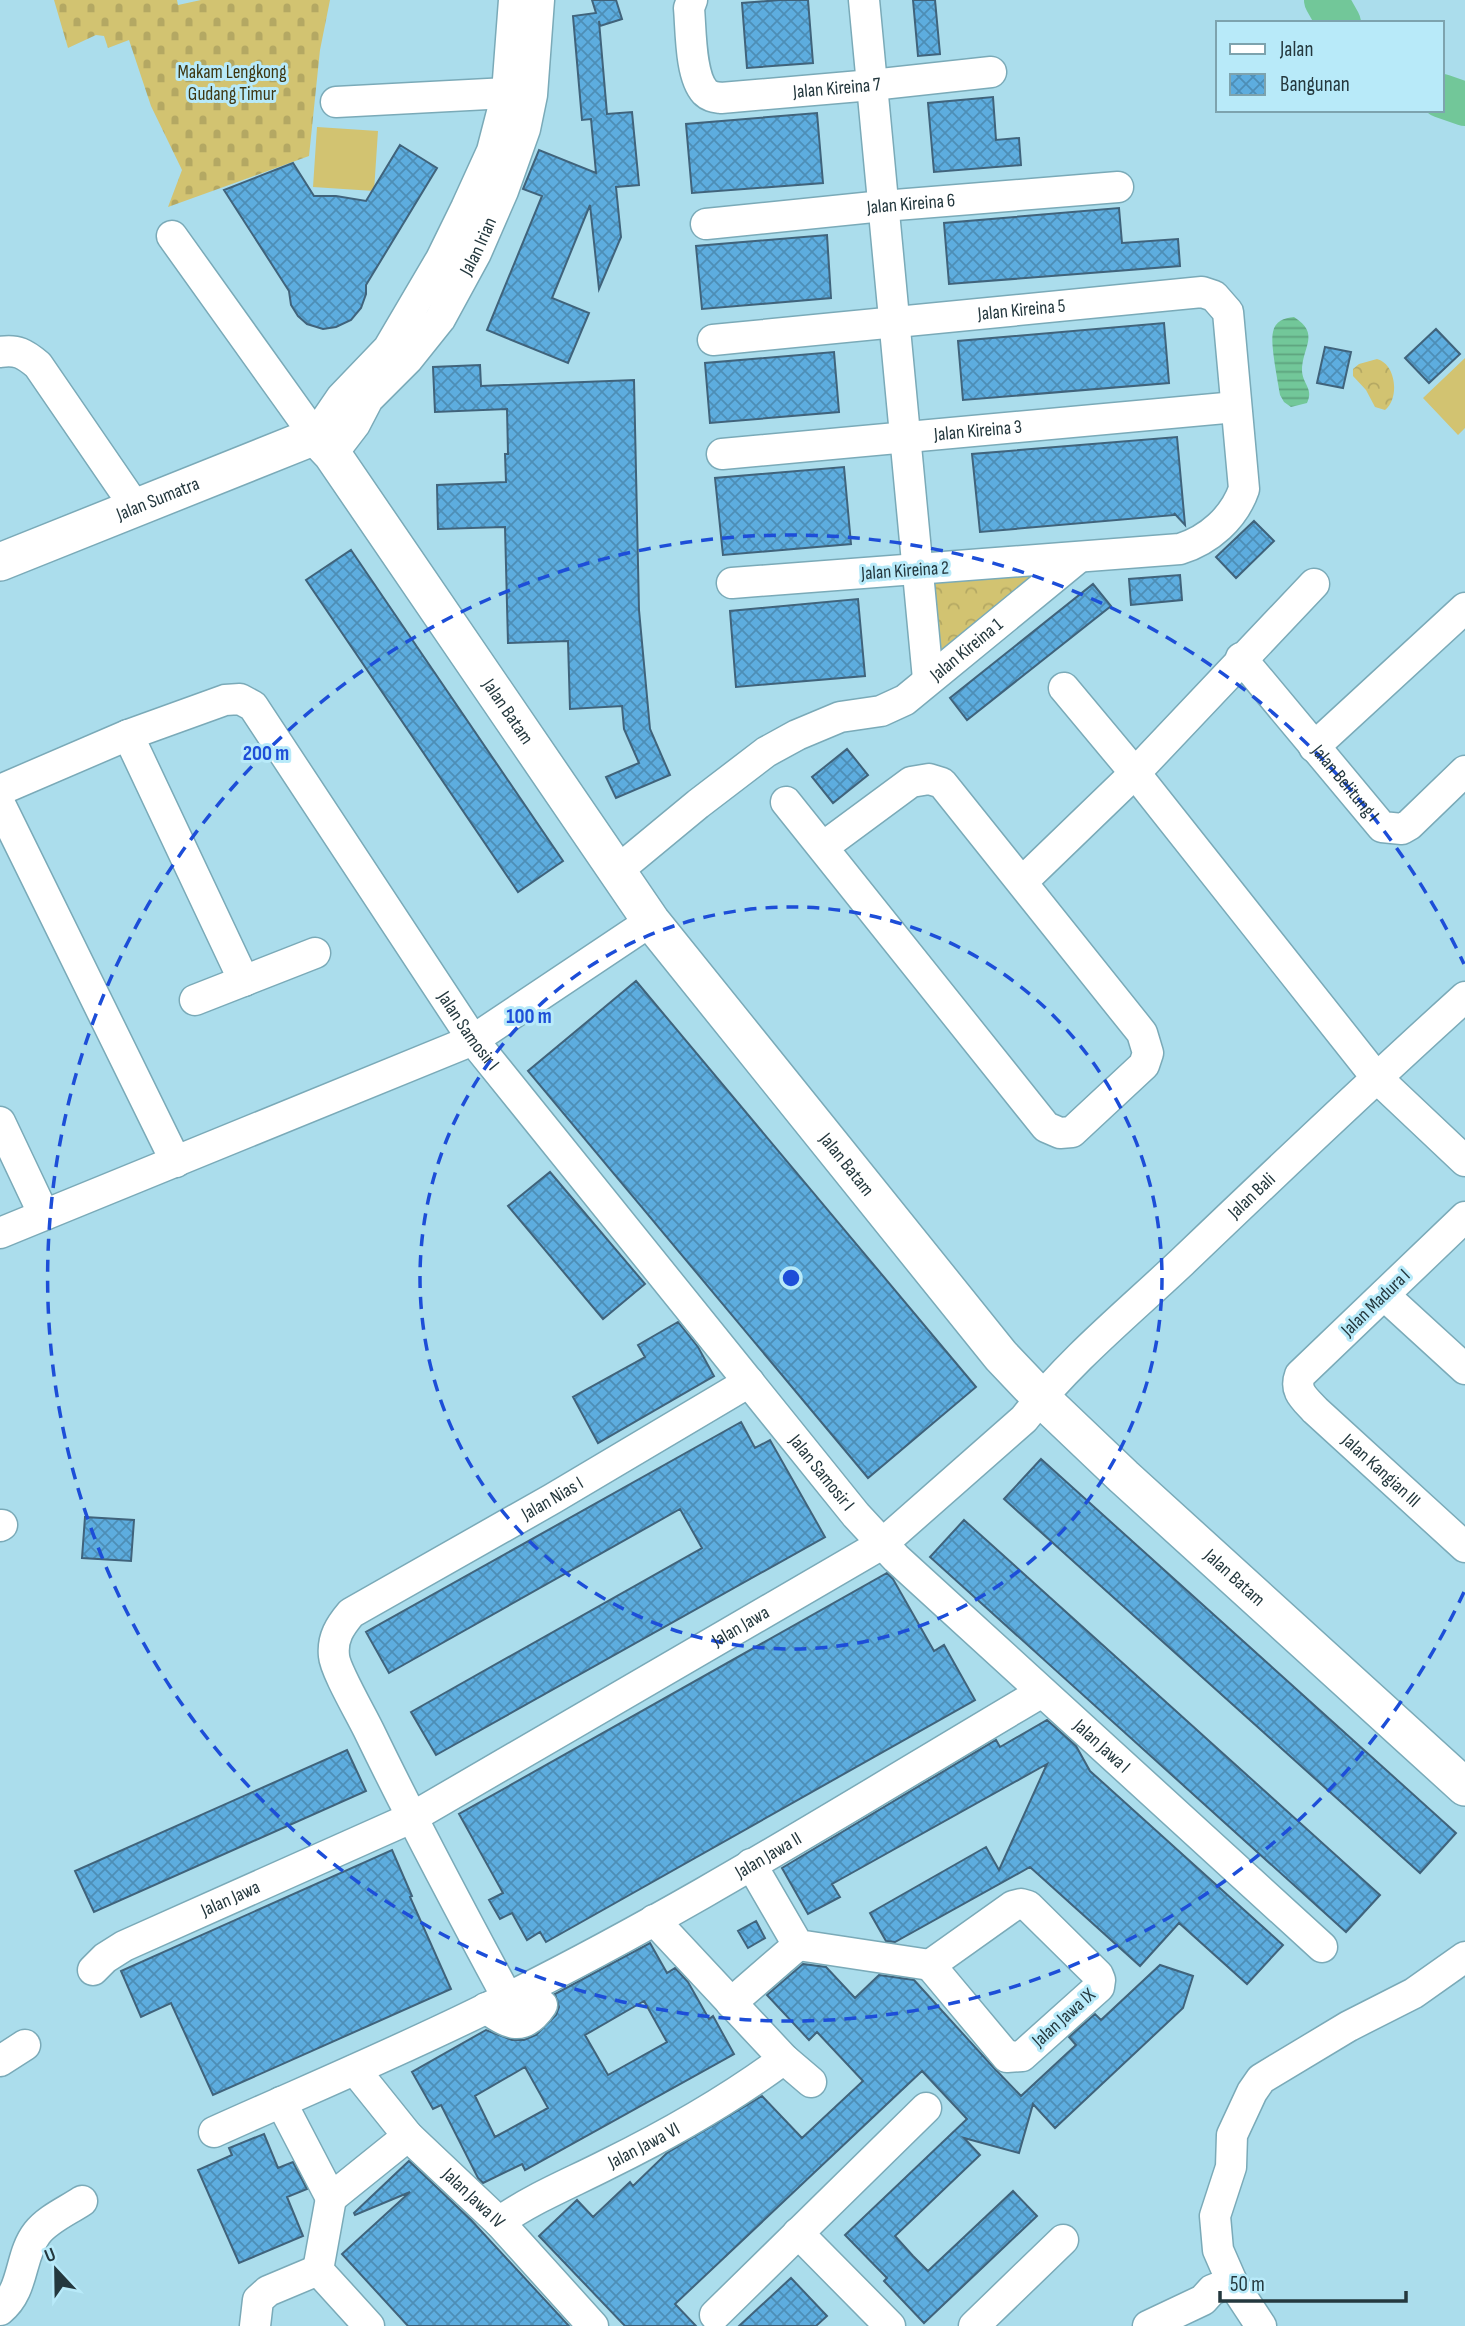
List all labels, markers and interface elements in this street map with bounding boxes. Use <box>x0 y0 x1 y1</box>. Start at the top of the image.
legend <box>1216 21 1444 112</box>
text: Jalan <box>1279 37 1313 62</box>
park label: Makam Lengkong Gudang Timur <box>177 61 287 106</box>
text: Bangunan <box>1280 72 1350 97</box>
street label: Jalan Kireina 7 <box>791 73 882 103</box>
street label: Jalan Kireina 6 <box>865 189 956 219</box>
street label: Jalan Irian <box>454 214 502 280</box>
street label: Jalan Kireina 5 <box>976 294 1066 326</box>
street label: Jalan Kireina 3 <box>932 415 1023 446</box>
street label: Jalan Sumatra <box>112 472 203 526</box>
street label: Jalan Kireina 2 <box>859 556 950 586</box>
street label: Jalan Kireina 1 <box>925 613 1008 687</box>
street label: Jalan Batam <box>477 674 538 749</box>
street label: Jalan Belitung I <box>1306 739 1384 826</box>
text: 200 m <box>243 741 289 766</box>
street label: Jalan Samosir I <box>432 986 504 1075</box>
text: 100 m <box>506 1004 552 1029</box>
street label: Jalan Batam <box>814 1127 879 1201</box>
street label: Jalan Bali <box>1222 1168 1280 1224</box>
street label: Jalan Madura I <box>1336 1265 1415 1342</box>
centre of rings <box>779 1266 803 1290</box>
street label: Jalan Kangian III <box>1336 1428 1425 1512</box>
street label: Jalan Samosir I <box>784 1429 860 1516</box>
street label: Jalan Nias I <box>517 1472 587 1526</box>
street label: Jalan Batam <box>1199 1543 1270 1611</box>
street label: Jalan Jawa <box>707 1601 773 1652</box>
street label: Jalan Jawa I <box>1068 1714 1135 1778</box>
street label: Jalan Jawa II <box>730 1827 806 1884</box>
street label: Jalan Jawa <box>196 1875 264 1922</box>
street label: Jalan Jawa IX <box>1027 1984 1100 2053</box>
street label: Jalan Jawa VI <box>603 2117 684 2174</box>
street label: Jalan Jawa IV <box>437 2162 510 2233</box>
north arrow <box>21 2235 91 2305</box>
text: U <box>41 2243 59 2268</box>
scale bar <box>1220 2260 1406 2304</box>
text: 50 m <box>1230 2272 1265 2297</box>

